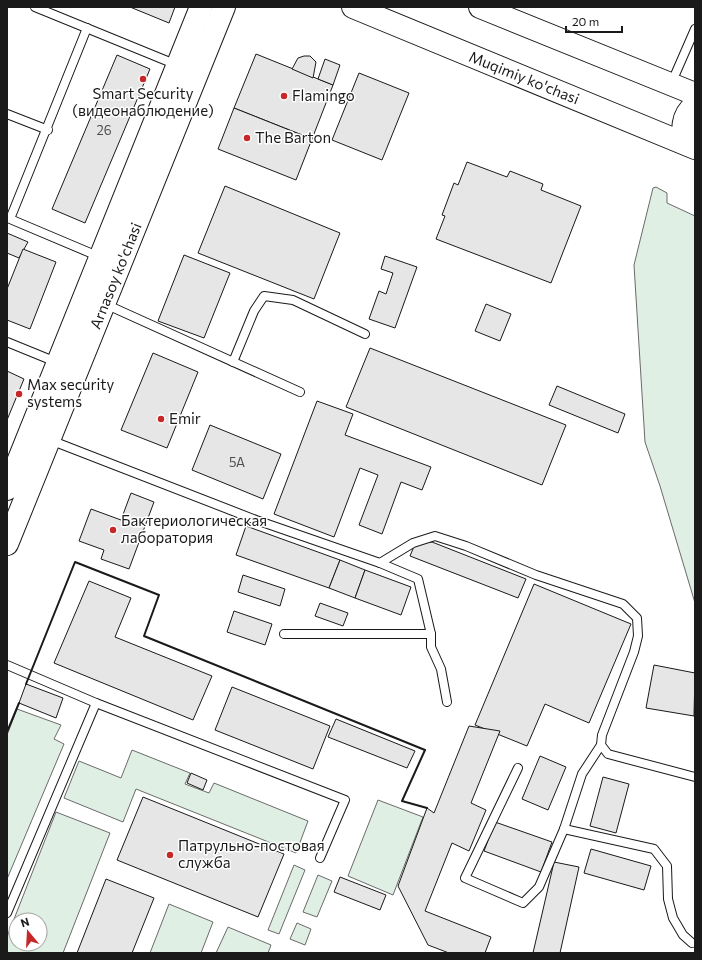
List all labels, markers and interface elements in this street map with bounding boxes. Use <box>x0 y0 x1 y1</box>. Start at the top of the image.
scale bar <box>566 8 622 34</box>
text: 20 m <box>572 14 599 28</box>
street label: Muqimiy ko'chasi <box>467 47 582 107</box>
marker: Smart Security (видеонаблюдение) <box>138 74 148 84</box>
place label: Smart Security (видеонаблюдение) <box>72 84 214 119</box>
place label: Flamingo <box>292 86 355 104</box>
marker: Flamingo <box>279 91 289 101</box>
house number: 26 <box>96 122 112 138</box>
place label: The Barton <box>255 128 331 146</box>
marker: The Barton <box>242 133 252 143</box>
street label: Arnasoy ko'chasi <box>86 220 145 332</box>
place label: Max security systems <box>27 375 114 410</box>
marker: Max security systems <box>14 389 24 399</box>
place label: Emir <box>169 409 201 427</box>
marker: Emir <box>156 414 166 424</box>
house number: 5А <box>229 454 245 470</box>
place label: Бактериологическая лаборатория <box>121 511 267 546</box>
marker: Бактериологическая лаборатория <box>108 525 118 535</box>
place label: Патрульно-постовая служба <box>178 836 325 871</box>
marker: Патрульно-постовая служба <box>165 850 175 860</box>
north arrow <box>8 912 48 952</box>
text: N <box>19 915 31 929</box>

